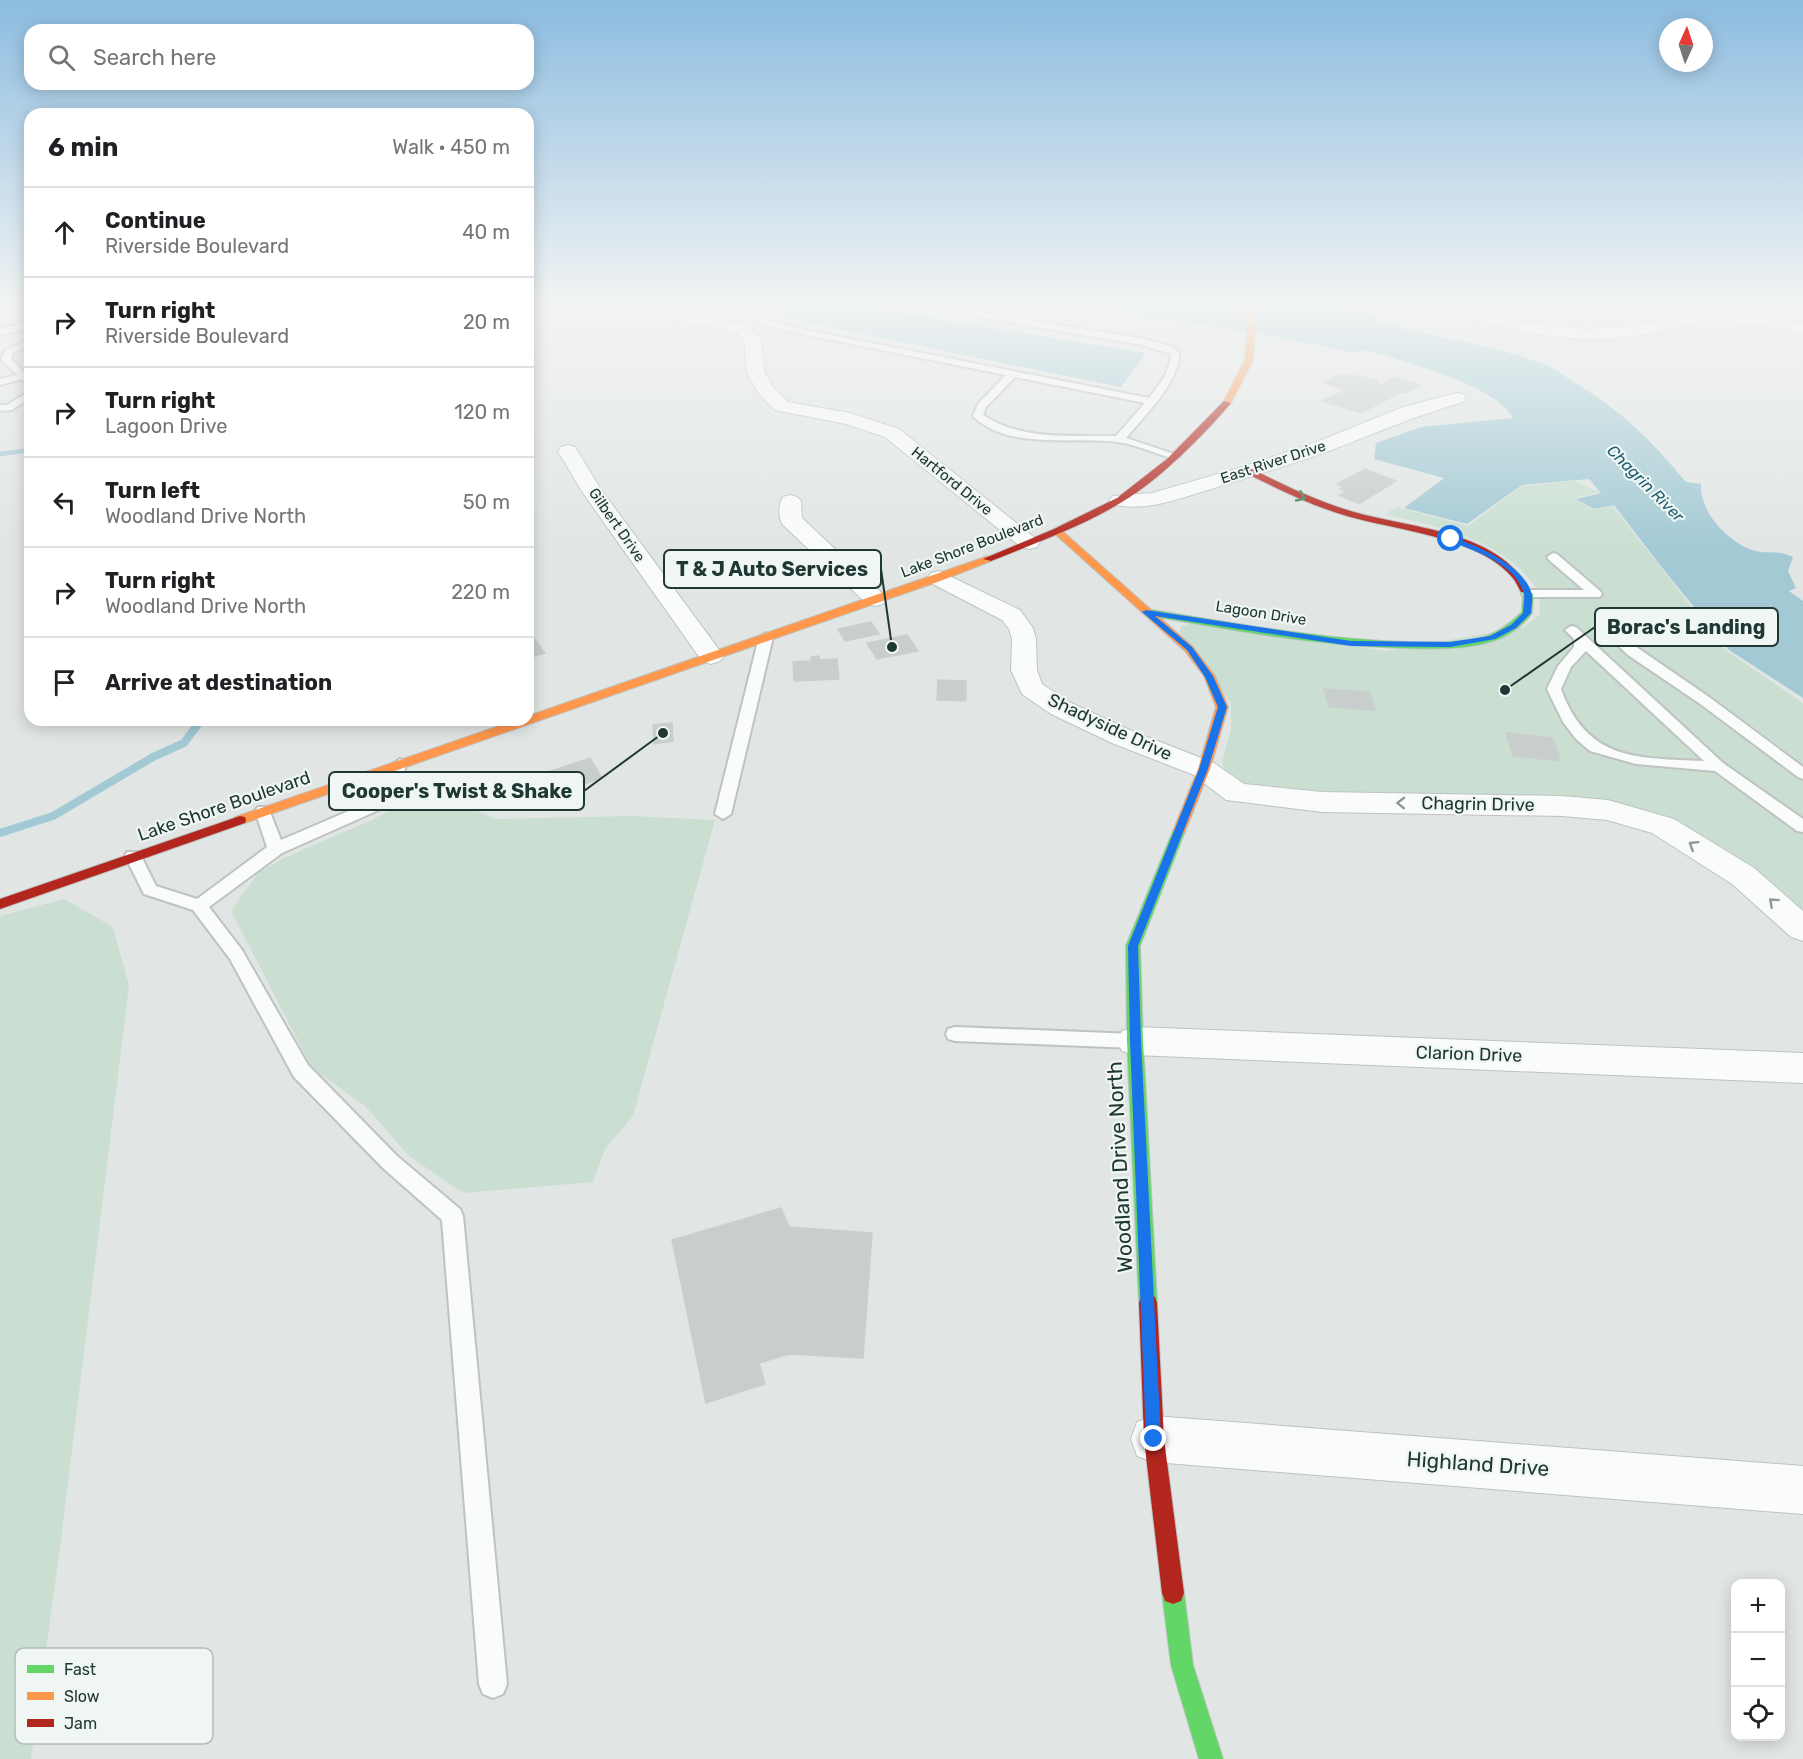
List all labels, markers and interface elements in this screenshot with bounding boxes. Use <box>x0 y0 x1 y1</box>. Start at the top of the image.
north arrow <box>1659 18 1713 72</box>
search box <box>24 24 534 90</box>
icon: search <box>45 41 78 74</box>
text: Search here <box>93 44 216 71</box>
text: 6 min <box>48 132 118 163</box>
text: Walk · 450 m <box>392 135 510 159</box>
text: Continue <box>105 207 206 234</box>
icon: ahead <box>48 216 81 249</box>
text: 40 m <box>462 220 510 244</box>
text: Riverside Boulevard <box>105 234 289 258</box>
text: Turn right <box>105 297 215 324</box>
icon: right <box>48 306 81 339</box>
text: 20 m <box>463 310 510 334</box>
text: Riverside Boulevard <box>105 324 289 348</box>
text: Turn right <box>105 387 215 414</box>
icon: right <box>48 396 81 429</box>
text: 120 m <box>454 400 510 424</box>
text: Lagoon Drive <box>105 414 227 438</box>
street label: East River Drive <box>1218 437 1328 487</box>
water label: Chagrin River <box>1603 441 1689 526</box>
street label: Hartford Drive <box>908 443 996 519</box>
text: Turn left <box>105 477 200 504</box>
street label: Gilbert Drive <box>585 485 649 565</box>
icon: left <box>48 486 81 519</box>
one-way arrow <box>1295 489 1306 501</box>
text: 50 m <box>463 490 510 514</box>
text: Woodland Drive North <box>105 504 306 528</box>
street label: Lake Shore Boulevard <box>898 511 1046 581</box>
route start <box>1437 525 1463 551</box>
callout: T & J Auto Services <box>664 550 881 588</box>
text: T & J Auto Services <box>676 557 868 581</box>
text: Turn right <box>105 567 215 594</box>
icon: right <box>48 576 81 609</box>
text: 220 m <box>451 580 510 604</box>
text: Woodland Drive North <box>105 594 306 618</box>
street label: Lagoon Drive <box>1214 597 1308 629</box>
callout: Borac's Landing <box>1595 608 1778 646</box>
text: Borac's Landing <box>1607 615 1765 639</box>
icon: arrive <box>48 666 81 699</box>
text: Arrive at destination <box>105 669 332 696</box>
street label: Shadyside Drive <box>1044 689 1176 765</box>
street label: Lake Shore Boulevard <box>135 766 313 846</box>
callout: Cooper's Twist & Shake <box>329 772 584 810</box>
text: Cooper's Twist & Shake <box>342 779 572 803</box>
street label: Chagrin Drive <box>1421 792 1535 816</box>
one-way arrow <box>1397 797 1406 809</box>
one-way arrow <box>1689 840 1699 852</box>
one-way arrow <box>1769 898 1780 909</box>
street label: Clarion Drive <box>1415 1041 1523 1067</box>
street label: Woodland Drive North <box>1101 1061 1138 1273</box>
route end <box>1140 1425 1166 1451</box>
street label: Highland Drive <box>1406 1446 1550 1481</box>
map controls <box>1731 1579 1785 1741</box>
button: + <box>1731 1579 1785 1633</box>
button: − <box>1731 1633 1785 1687</box>
legend <box>15 1648 213 1744</box>
text: Fast <box>64 1660 96 1679</box>
text: Slow <box>64 1687 100 1706</box>
button: locate <box>1731 1687 1785 1741</box>
text: Jam <box>64 1714 97 1733</box>

